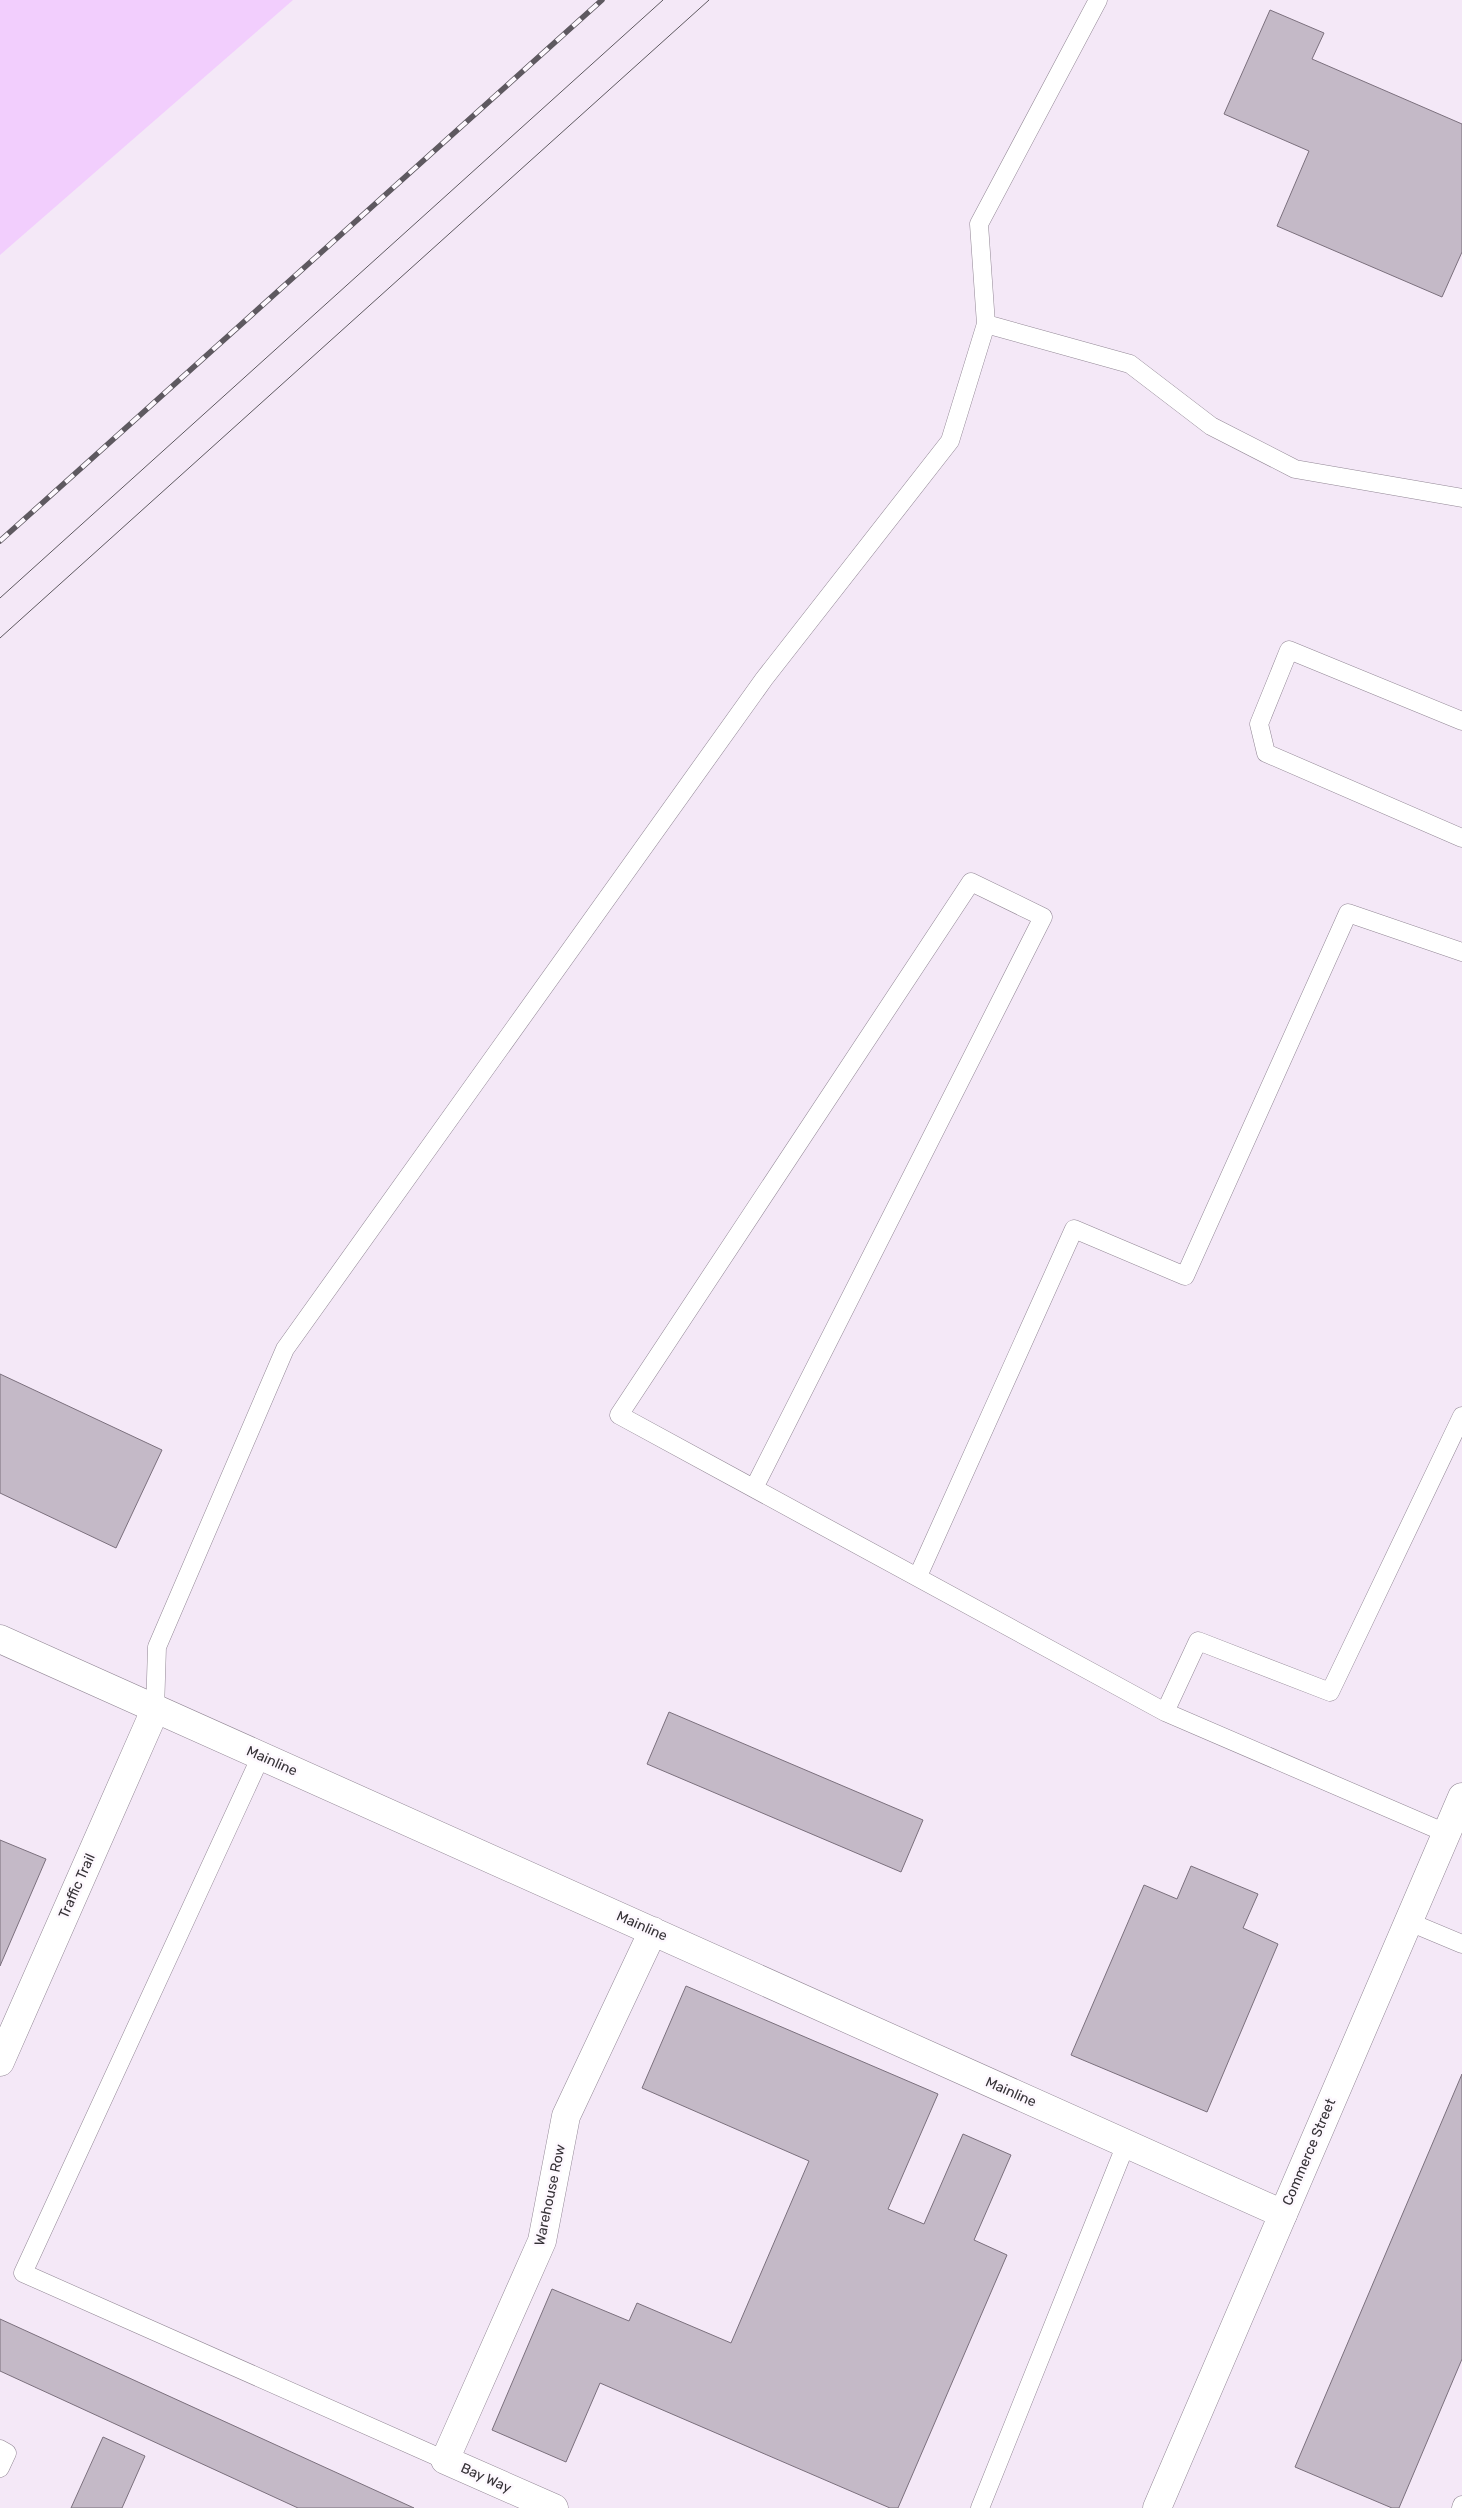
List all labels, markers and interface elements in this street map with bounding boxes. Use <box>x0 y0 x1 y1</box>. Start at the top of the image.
street label: Mainline <box>244 1742 300 1780</box>
street label: Traffic Trail <box>55 1851 99 1921</box>
street label: Mainline <box>614 1907 670 1945</box>
street label: Mainline <box>983 2073 1039 2111</box>
street label: Commerce Street <box>1279 2095 1339 2208</box>
street label: Warehouse Row <box>531 2143 569 2247</box>
street label: Bay Way <box>458 2459 514 2497</box>

